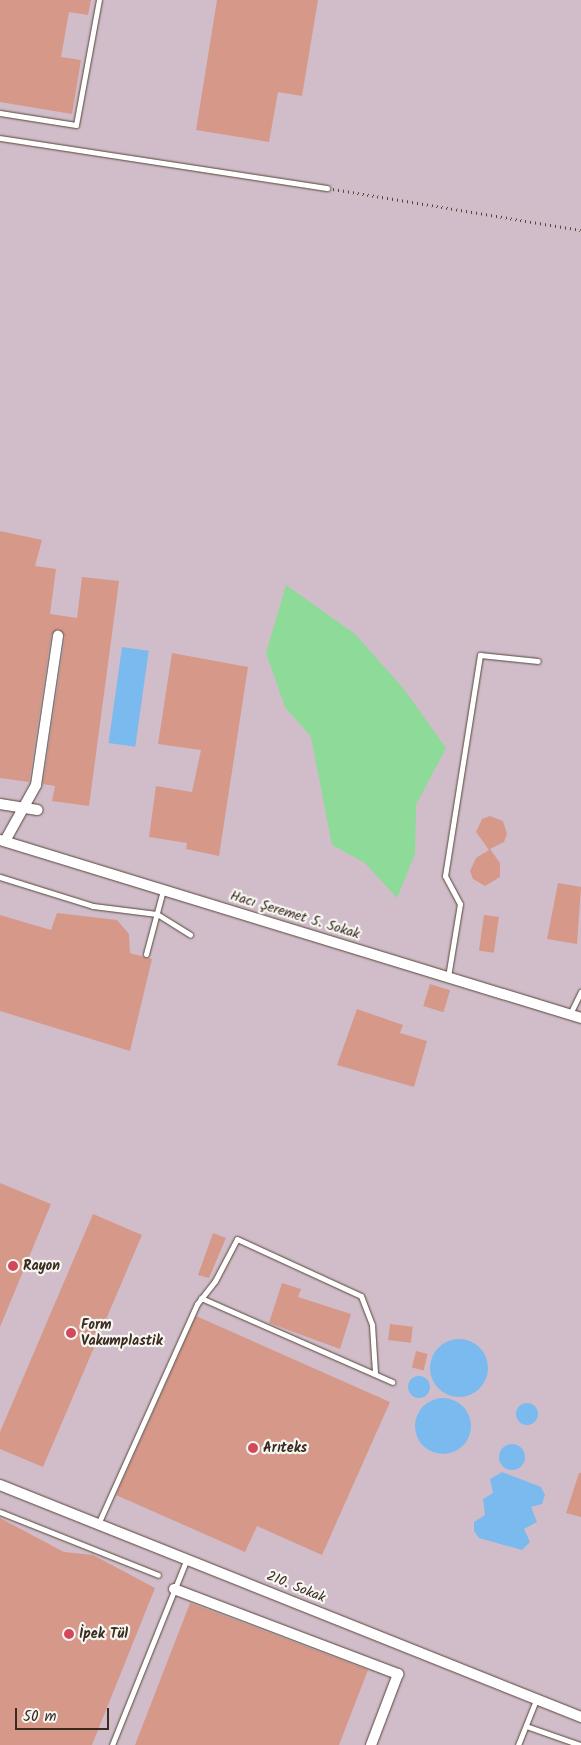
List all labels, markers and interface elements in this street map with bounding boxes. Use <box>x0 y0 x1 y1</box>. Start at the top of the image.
street label: Hacı Şeremet 5. Sokak <box>228 887 362 943</box>
place label: Rayon <box>23 1258 60 1274</box>
marker: Rayon <box>7 1260 19 1272</box>
place label: Form Vakumplastik <box>81 1317 163 1350</box>
marker: Form Vakumplastik <box>65 1327 77 1339</box>
place label: Arıteks <box>263 1440 307 1456</box>
marker: Arıteks <box>247 1442 259 1454</box>
street label: 210. Sokak <box>264 1568 328 1606</box>
place label: İpek Tül <box>79 1626 128 1642</box>
marker: İpek Tül <box>63 1628 75 1640</box>
scale bar <box>18 1698 111 1730</box>
text: 50 m <box>23 1705 57 1729</box>

